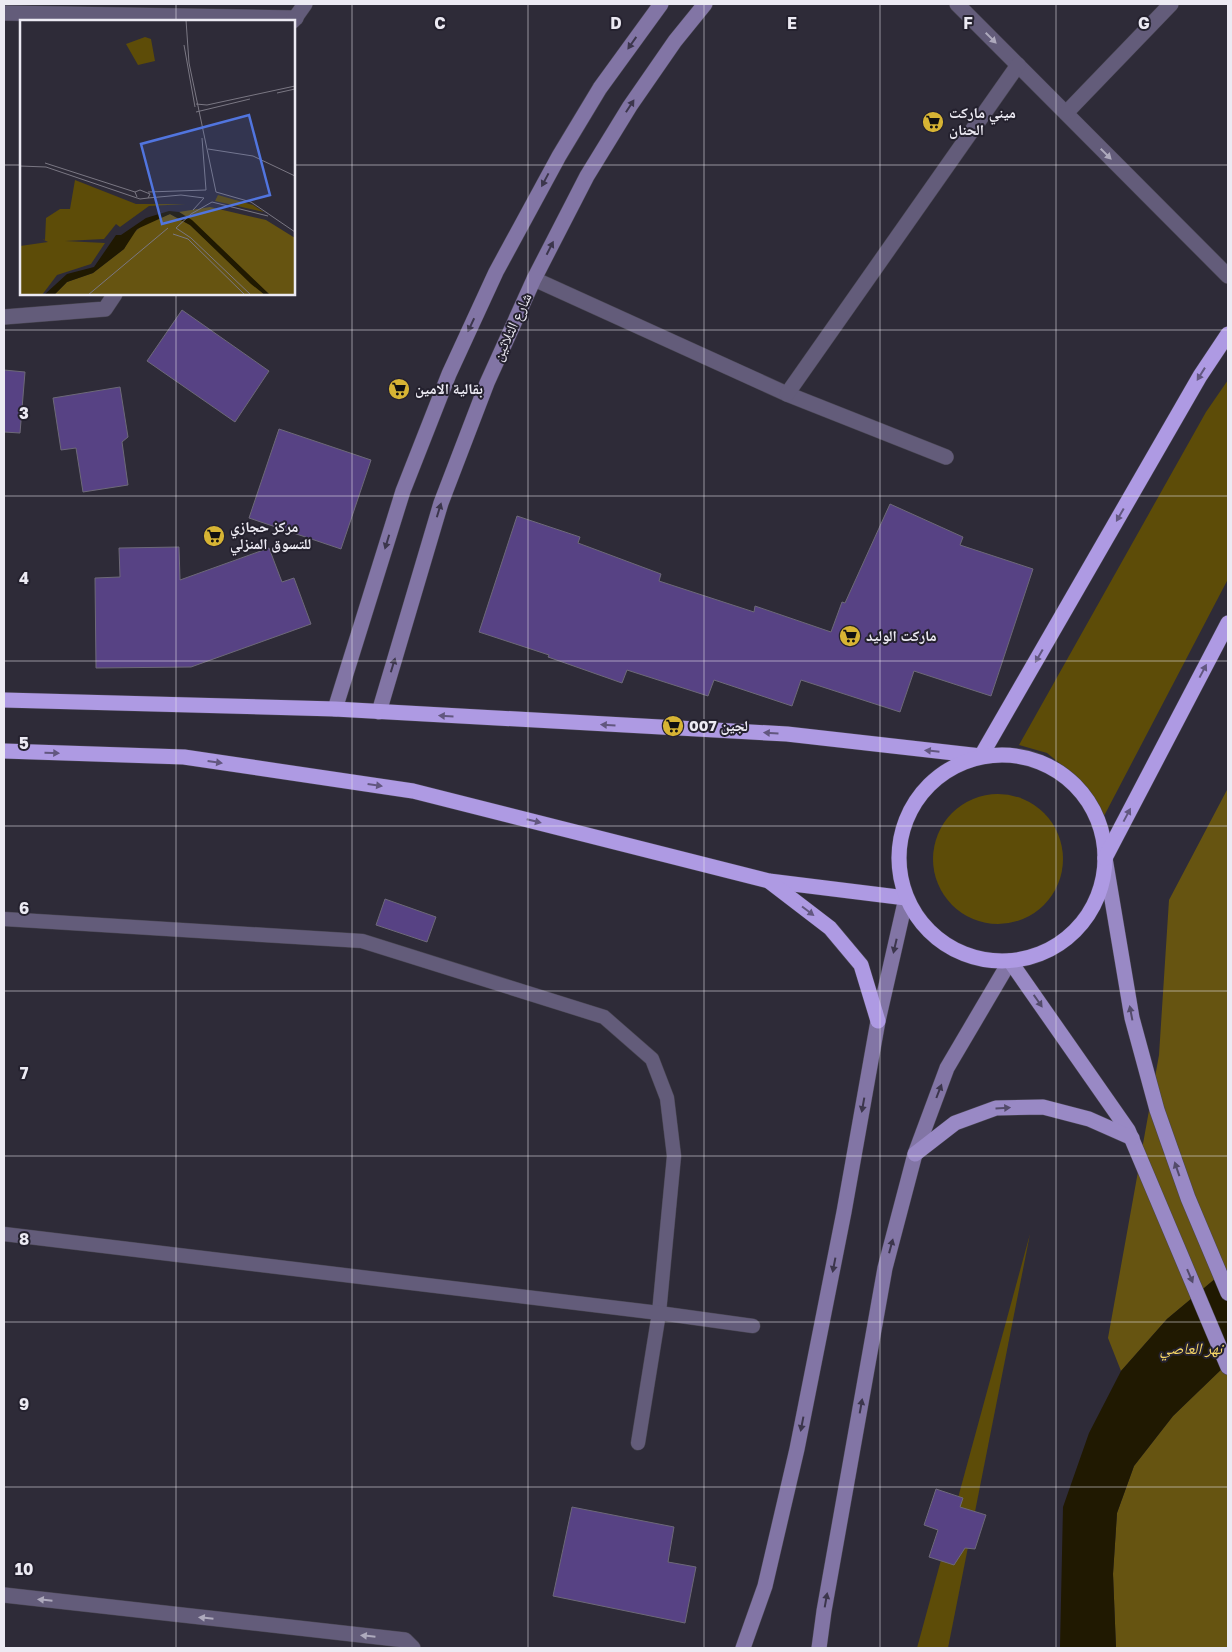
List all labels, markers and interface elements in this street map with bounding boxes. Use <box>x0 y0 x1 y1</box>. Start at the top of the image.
text: C <box>434 13 446 33</box>
text: D <box>610 13 622 33</box>
text: E <box>787 13 797 33</box>
text: F <box>963 13 973 33</box>
text: G <box>1138 13 1150 33</box>
inset map <box>20 20 295 295</box>
one-way arrow <box>985 32 997 44</box>
one-way arrow <box>627 36 637 50</box>
one-way arrow <box>625 99 635 113</box>
place label: ميني ماركت الحنان <box>949 103 1016 139</box>
supermarket icon: ميني ماركت الحنان <box>921 110 945 134</box>
one-way arrow <box>1100 147 1112 159</box>
one-way arrow <box>541 174 550 187</box>
one-way arrow <box>546 240 554 255</box>
street label: شارع الثلاثين <box>488 290 537 364</box>
one-way arrow <box>467 318 475 332</box>
one-way arrow <box>1197 368 1206 381</box>
supermarket icon: بقالية الامين <box>387 377 411 401</box>
place label: بقالية الامين <box>415 379 483 398</box>
text: 3 <box>19 403 29 423</box>
one-way arrow <box>436 502 444 517</box>
one-way arrow <box>1116 509 1125 522</box>
place label: مركز حجازي للتسوق المنزلي <box>230 517 311 556</box>
supermarket icon: مركز حجازي للتسوق المنزلي <box>202 524 226 548</box>
one-way arrow <box>383 534 391 549</box>
text: 4 <box>19 568 29 588</box>
supermarket icon: ماركت الوليد <box>838 624 862 648</box>
place label: ماركت الوليد <box>866 626 937 644</box>
one-way arrow <box>1035 648 1043 663</box>
one-way arrow <box>389 658 397 673</box>
one-way arrow <box>1199 664 1207 679</box>
one-way arrow <box>438 711 454 719</box>
supermarket icon: لجين 007 <box>661 714 685 738</box>
place label: لجين 007 <box>689 716 748 735</box>
one-way arrow <box>600 720 616 728</box>
one-way arrow <box>762 729 778 737</box>
text: 5 <box>19 733 29 753</box>
one-way arrow <box>924 747 940 755</box>
one-way arrow <box>45 749 61 757</box>
one-way arrow <box>207 758 223 766</box>
one-way arrow <box>368 782 384 790</box>
one-way arrow <box>1123 808 1131 822</box>
one-way arrow <box>526 818 541 826</box>
text: 6 <box>19 898 29 918</box>
one-way arrow <box>801 905 814 916</box>
one-way arrow <box>891 938 899 953</box>
one-way arrow <box>1033 995 1043 1008</box>
one-way arrow <box>1127 1005 1135 1020</box>
text: 7 <box>20 1063 29 1083</box>
one-way arrow <box>935 1083 943 1098</box>
one-way arrow <box>859 1097 867 1113</box>
one-way arrow <box>995 1104 1011 1112</box>
one-way arrow <box>1173 1161 1180 1176</box>
text: 8 <box>19 1229 29 1249</box>
one-way arrow <box>887 1238 895 1253</box>
one-way arrow <box>830 1257 838 1272</box>
one-way arrow <box>1186 1269 1194 1284</box>
water label: نهر العاصي <box>1160 1338 1225 1361</box>
text: 9 <box>19 1394 29 1414</box>
one-way arrow <box>857 1397 865 1413</box>
one-way arrow <box>798 1416 806 1432</box>
text: 10 <box>15 1559 33 1579</box>
one-way arrow <box>822 1592 830 1608</box>
one-way arrow <box>36 1596 52 1604</box>
one-way arrow <box>198 1614 214 1622</box>
one-way arrow <box>359 1632 375 1640</box>

